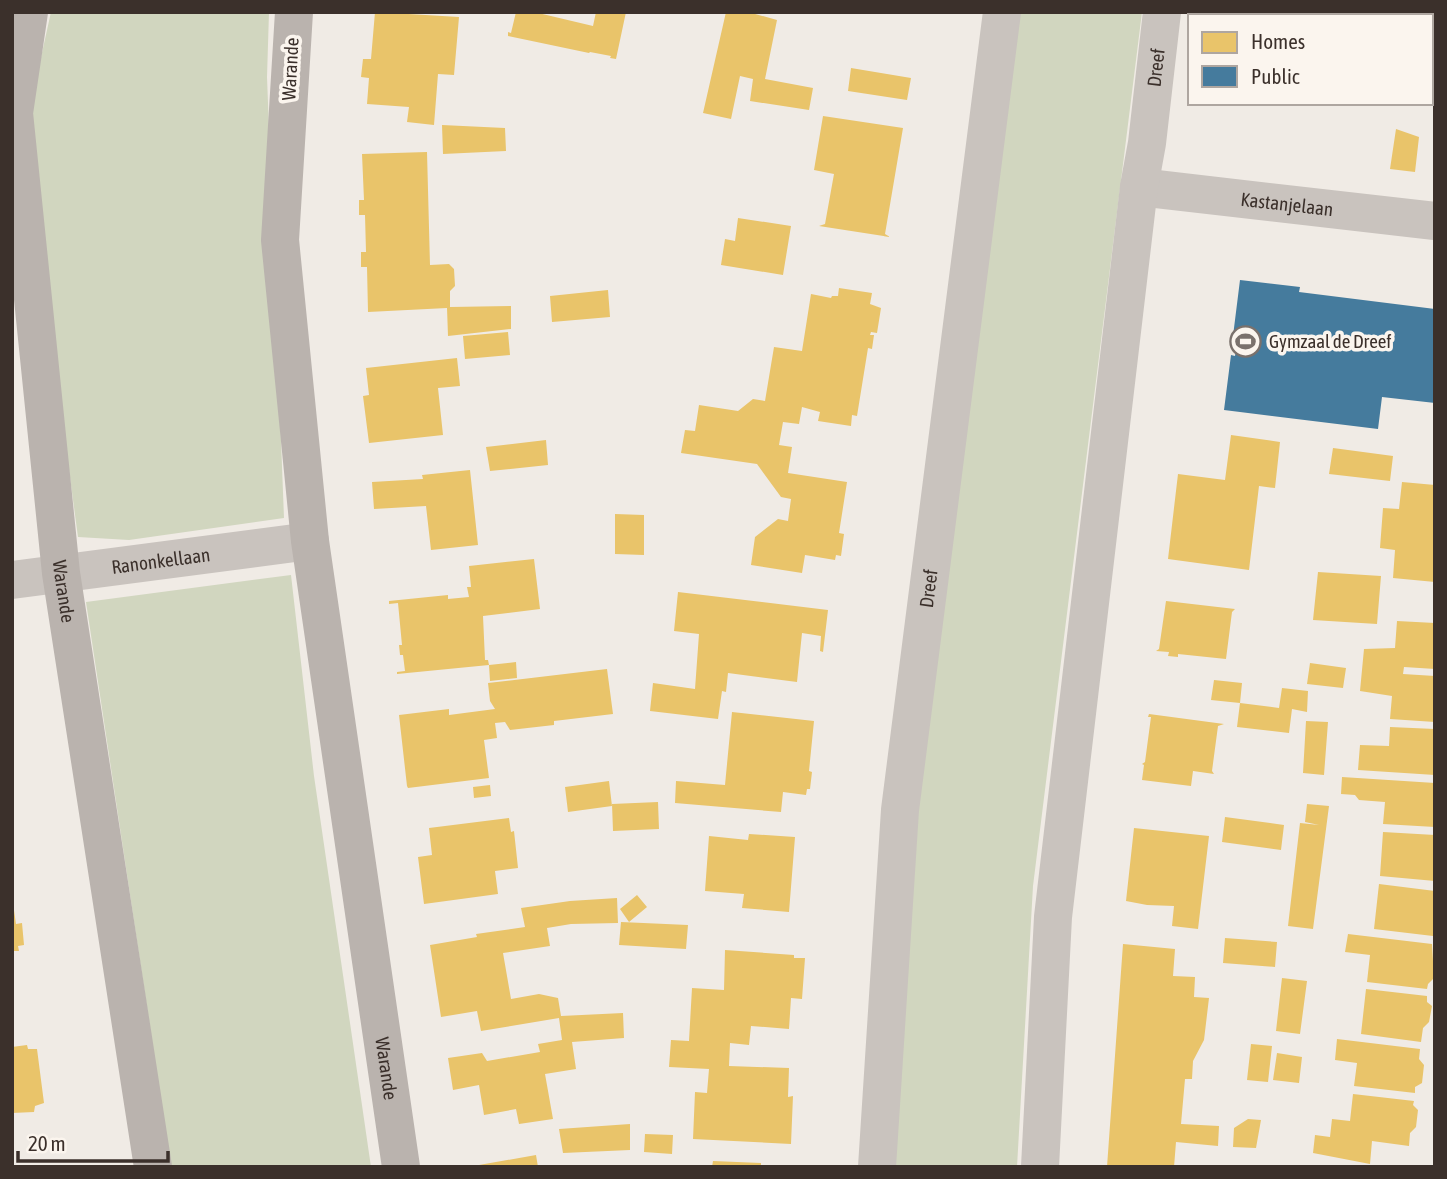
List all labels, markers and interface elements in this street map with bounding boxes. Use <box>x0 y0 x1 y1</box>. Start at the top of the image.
legend <box>1188 14 1433 105</box>
text: Homes <box>1251 29 1305 53</box>
street label: Warande <box>277 37 303 101</box>
street label: Dreef <box>1143 47 1169 88</box>
text: Public <box>1251 64 1300 88</box>
street label: Kastanjelaan <box>1240 188 1334 220</box>
sports icon: Gymzaal de Dreef <box>1229 324 1263 358</box>
place label: Gymzaal de Dreef <box>1269 330 1392 352</box>
street label: Ranonkellaan <box>110 543 211 578</box>
street label: Warande <box>49 559 80 624</box>
street label: Dreef <box>915 568 942 609</box>
street label: Warande <box>371 1036 402 1101</box>
scale bar <box>18 1120 168 1164</box>
text: 20 m <box>28 1131 66 1155</box>

